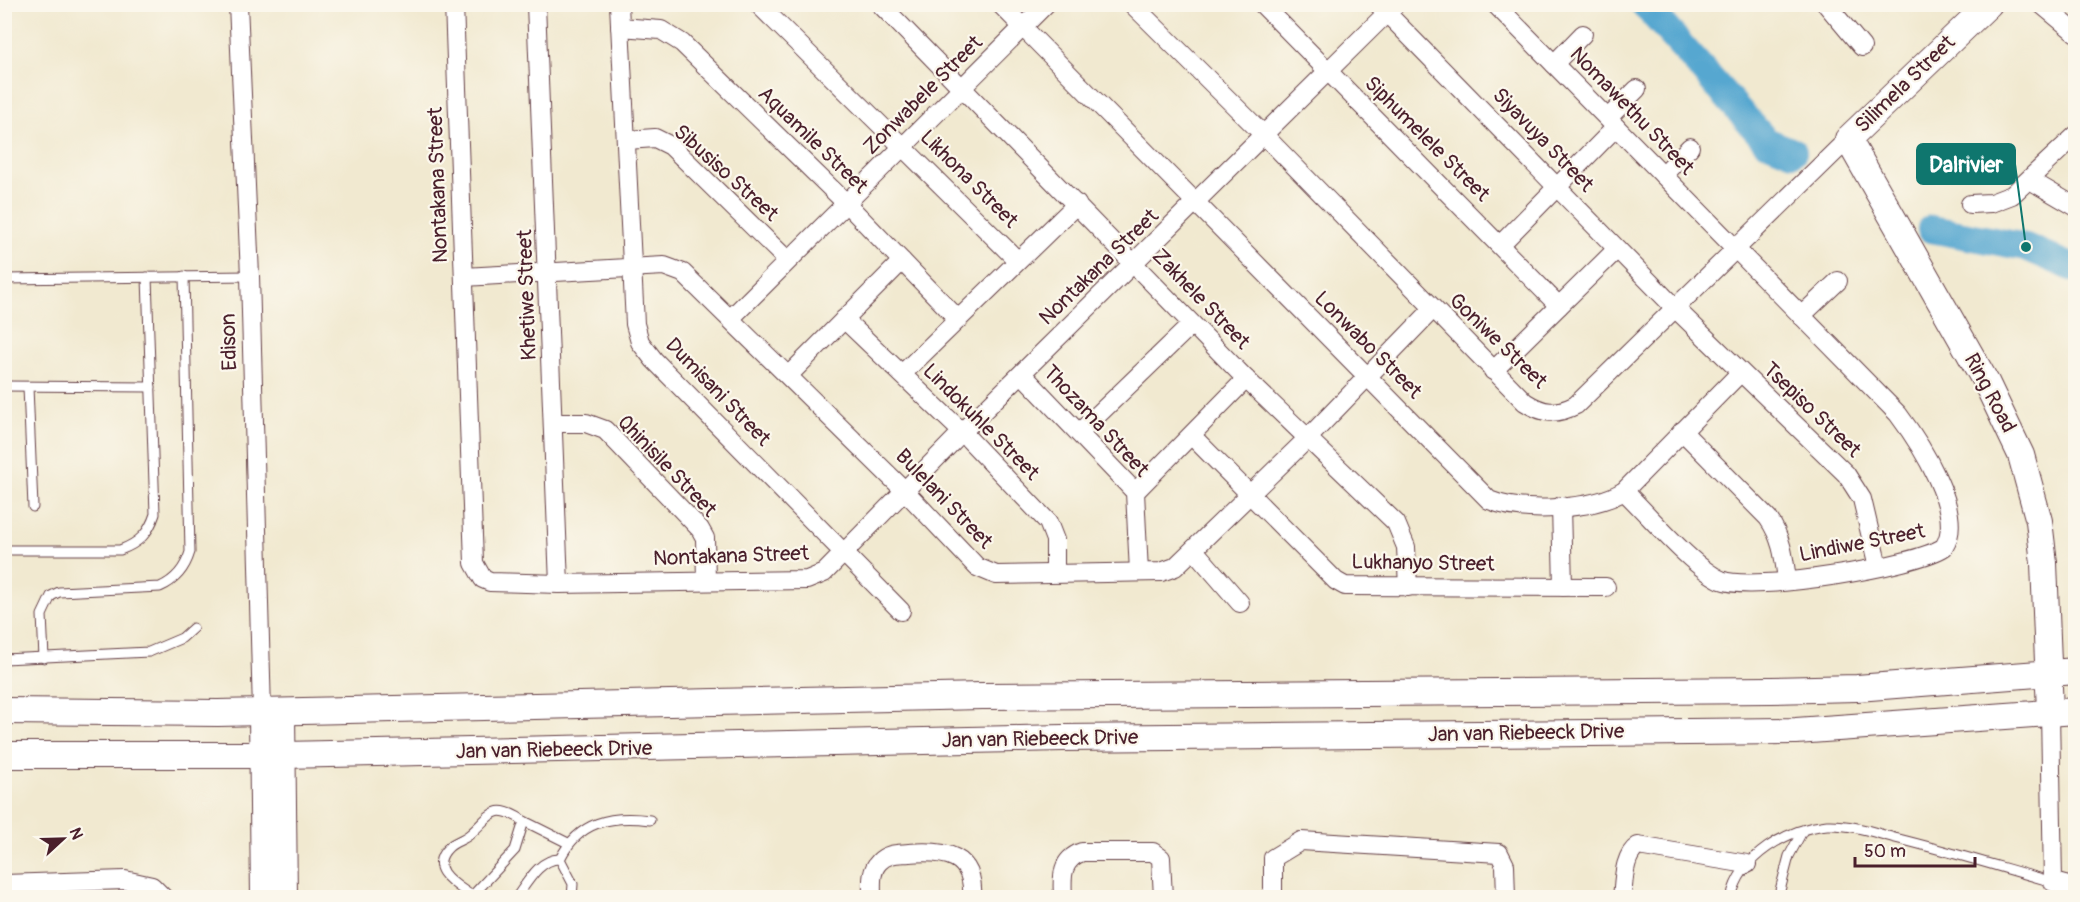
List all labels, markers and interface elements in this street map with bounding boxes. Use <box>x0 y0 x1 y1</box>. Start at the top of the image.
street label: Zonwabele Street <box>858 29 989 160</box>
street label: Silimela Street <box>1849 29 1961 139</box>
street label: Nomawethu Street <box>1564 41 1700 181</box>
street label: Siphumelele Street <box>1358 70 1496 208</box>
street label: Aquamile Street <box>752 81 874 200</box>
street label: Siyavuya Street <box>1486 82 1600 198</box>
street label: Nontakana Street <box>422 106 454 264</box>
street label: Sibusiso Street <box>668 119 785 228</box>
street label: Likhona Street <box>914 124 1024 234</box>
callout: Dalrivier <box>1917 144 2015 184</box>
text: Dalrivier <box>1929 151 2004 179</box>
street label: Nontakana Street <box>1033 203 1165 331</box>
street label: Khetiwe Street <box>511 228 543 361</box>
street label: Zakhele Street <box>1146 243 1256 355</box>
street label: Lonwabo Street <box>1308 285 1428 405</box>
street label: Goniwe Street <box>1443 287 1553 395</box>
street label: Edison <box>215 313 243 371</box>
street label: Dumisani Street <box>659 332 777 452</box>
street label: Ring Road <box>1958 349 2022 437</box>
street label: Tsepiso Street <box>1757 356 1867 464</box>
street label: Lindokuhle Street <box>917 358 1046 487</box>
street label: Thozama Street <box>1037 359 1155 483</box>
street label: Qhinisile Street <box>611 409 723 523</box>
street label: Bulelani Street <box>889 443 999 555</box>
street label: Lindiwe Street <box>1797 517 1928 568</box>
street label: Nontakana Street <box>652 540 810 572</box>
street label: Lukhanyo Street <box>1351 548 1495 578</box>
street label: Jan van Riebeeck Drive <box>1427 718 1625 748</box>
street label: Jan van Riebeeck Drive <box>941 724 1139 754</box>
street label: Jan van Riebeeck Drive <box>455 735 653 765</box>
north arrow <box>33 809 93 869</box>
text: N <box>65 825 87 843</box>
scale bar <box>1855 830 1975 868</box>
text: 50 m <box>1864 840 1906 863</box>

